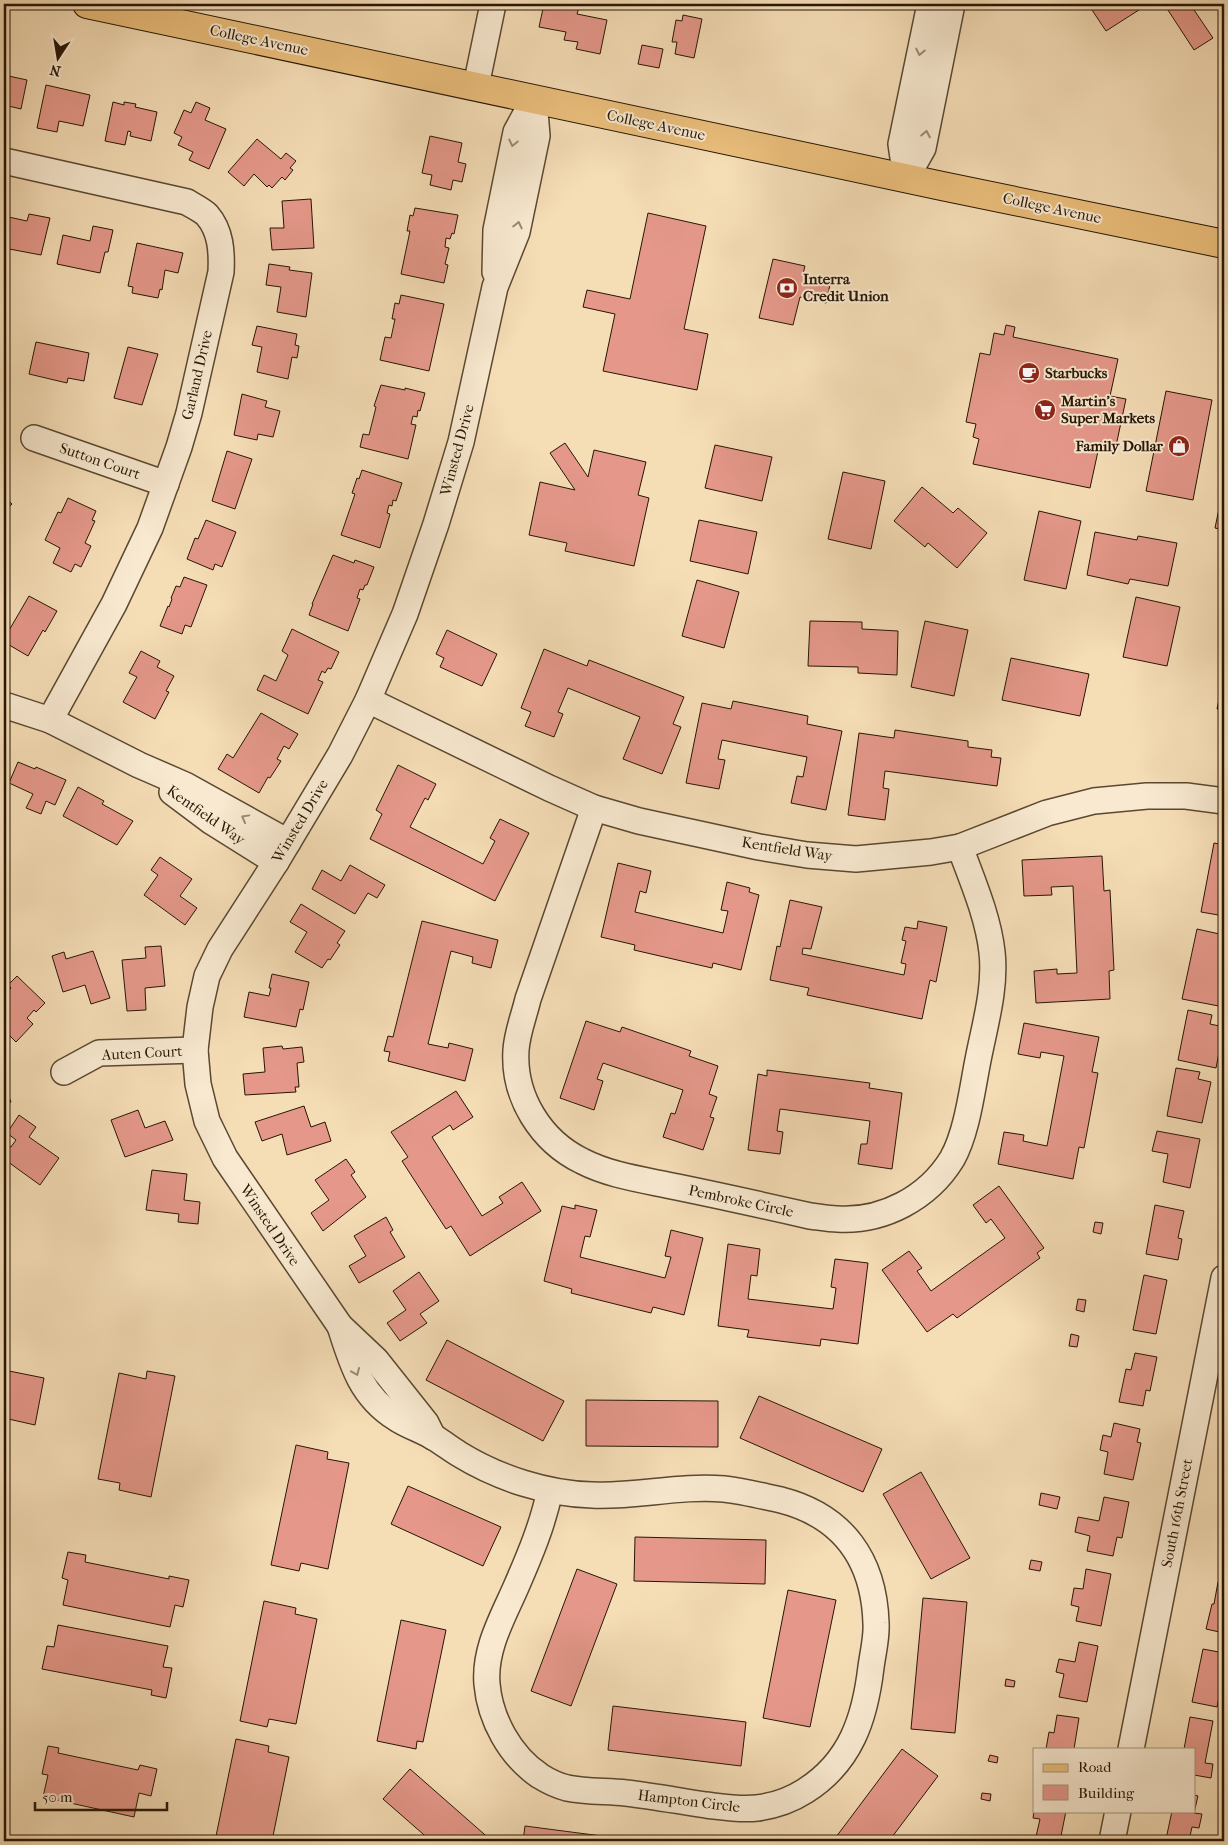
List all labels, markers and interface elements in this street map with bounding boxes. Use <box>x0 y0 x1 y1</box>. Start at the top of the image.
street label: College Avenue <box>208 21 310 59</box>
north arrow <box>32 32 82 82</box>
one-way arrow <box>916 47 926 56</box>
text: N <box>48 61 62 80</box>
street label: College Avenue <box>605 106 707 144</box>
one-way arrow <box>920 130 931 138</box>
one-way arrow <box>509 138 519 147</box>
street label: College Avenue <box>1001 189 1103 227</box>
one-way arrow <box>512 220 523 229</box>
place label: Interra Credit Union <box>803 270 889 305</box>
bank icon: Interra Credit Union <box>775 276 799 300</box>
street label: Garland Drive <box>178 328 216 422</box>
cafe icon: Starbucks <box>1017 361 1041 385</box>
place label: Starbucks <box>1045 364 1108 382</box>
place label: Martin's Super Markets <box>1060 392 1156 427</box>
supermarket icon: Martin's Super Markets <box>1033 398 1057 422</box>
street label: Winsted Drive <box>436 402 478 499</box>
shop icon: Family Dollar <box>1167 434 1191 458</box>
place label: Family Dollar <box>1075 437 1164 455</box>
street label: Sutton Court <box>57 439 143 483</box>
street label: Winsted Drive <box>268 776 332 867</box>
street label: Kentfield Way <box>163 781 249 849</box>
one-way arrow <box>242 815 251 825</box>
street label: Kentfield Way <box>740 833 835 865</box>
street label: Auten Court <box>100 1042 183 1064</box>
street label: Winsted Drive <box>236 1180 304 1270</box>
street label: Pembroke Circle <box>687 1181 796 1221</box>
one-way arrow <box>349 1367 360 1376</box>
street label: South 16th Street <box>1158 1456 1197 1569</box>
legend <box>1033 1748 1196 1812</box>
text: Road <box>1078 1758 1112 1776</box>
scale bar <box>35 1780 168 1812</box>
text: Building <box>1078 1784 1135 1802</box>
street label: Hampton Circle <box>637 1786 742 1816</box>
text: 50 m <box>42 1788 73 1806</box>

